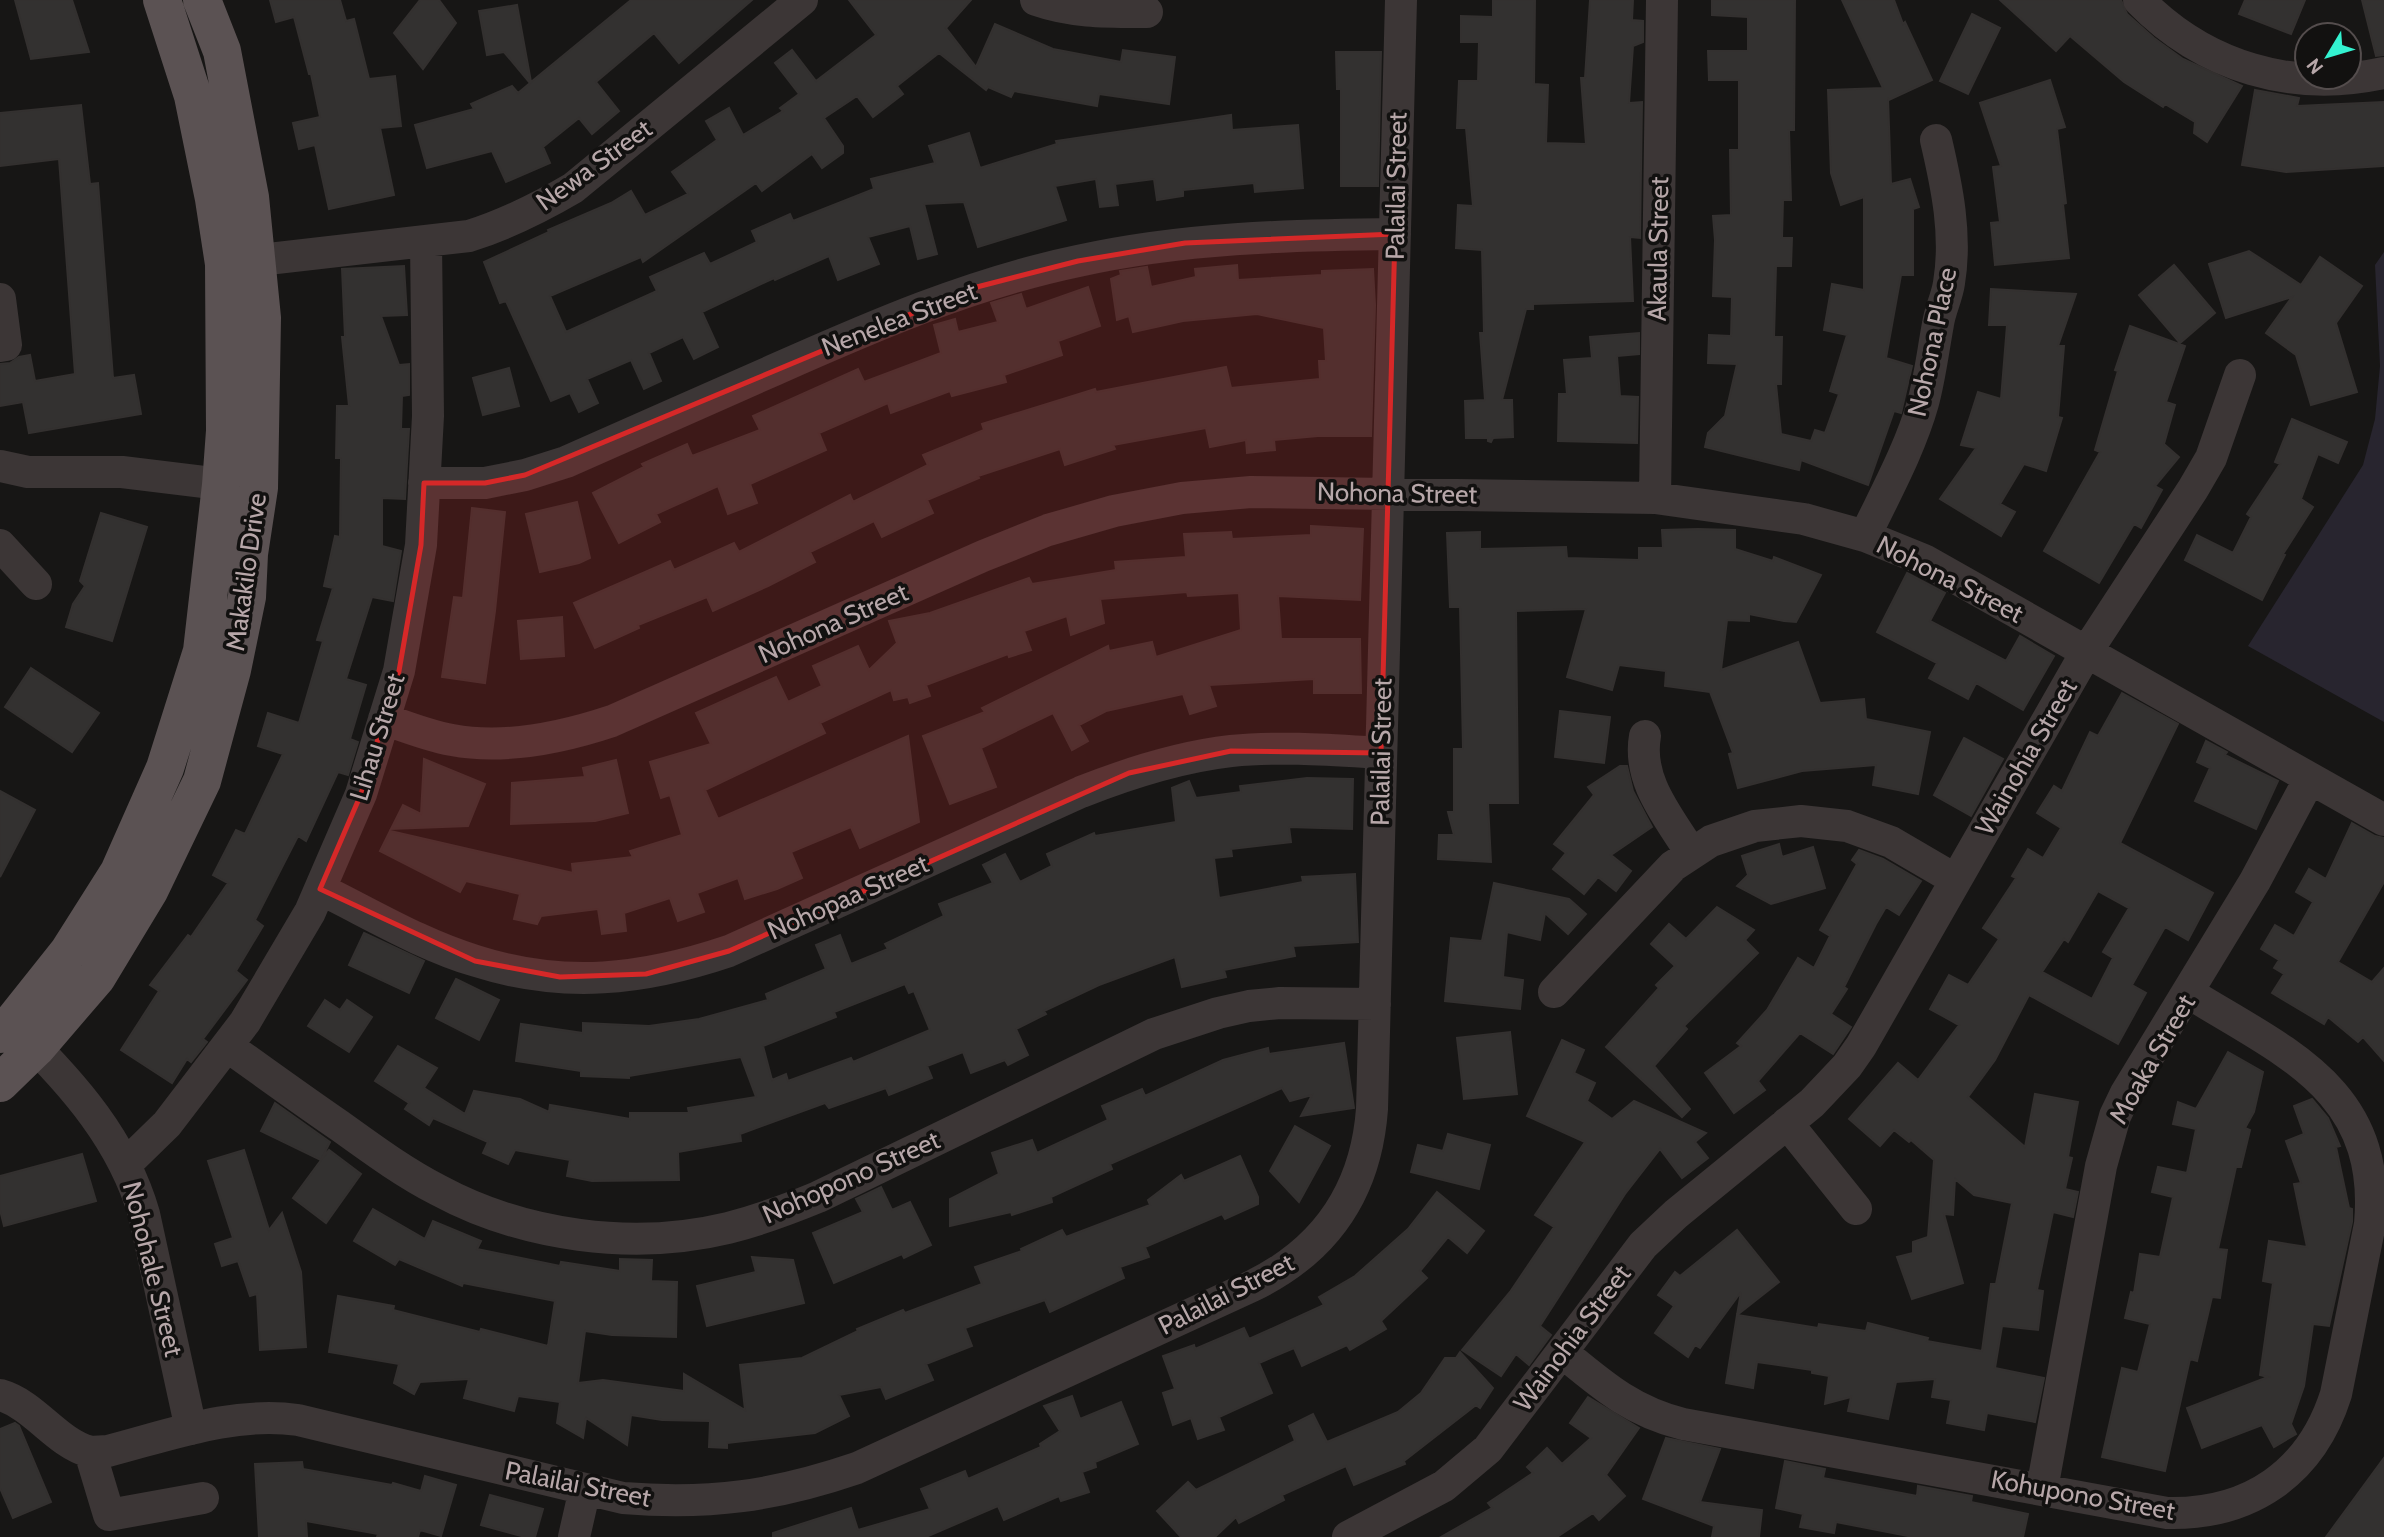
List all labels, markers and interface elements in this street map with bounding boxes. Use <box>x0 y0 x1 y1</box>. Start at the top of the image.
north arrow <box>2293 21 2363 91</box>
text: N <box>2302 54 2328 79</box>
street label: Newa Street <box>530 112 658 218</box>
street label: Palailai Street <box>1379 112 1413 260</box>
street label: Akaula Street <box>1641 176 1675 322</box>
street label: Nohona Place <box>1901 264 1963 420</box>
street label: Nenelea Street <box>817 275 981 363</box>
street label: Nohona Street <box>1317 476 1478 510</box>
street label: Makakilo Drive <box>219 491 273 653</box>
street label: Nohona Street <box>1871 528 2029 630</box>
street label: Nohona Street <box>753 576 913 670</box>
street label: Lihau Street <box>342 669 412 805</box>
street label: Wainohia Street <box>1968 673 2084 841</box>
street label: Palailai Street <box>1364 678 1398 826</box>
street label: Nohopaa Street <box>763 847 934 947</box>
street label: Moaka Street <box>2102 988 2202 1129</box>
street label: Nohopono Street <box>757 1123 945 1230</box>
street label: Nohohale Street <box>116 1178 190 1360</box>
street label: Palailai Street <box>1153 1246 1299 1342</box>
street label: Wainohia Street <box>1507 1258 1638 1418</box>
street label: Palailai Street <box>502 1454 654 1514</box>
street label: Kohupono Street <box>1989 1463 2178 1527</box>

